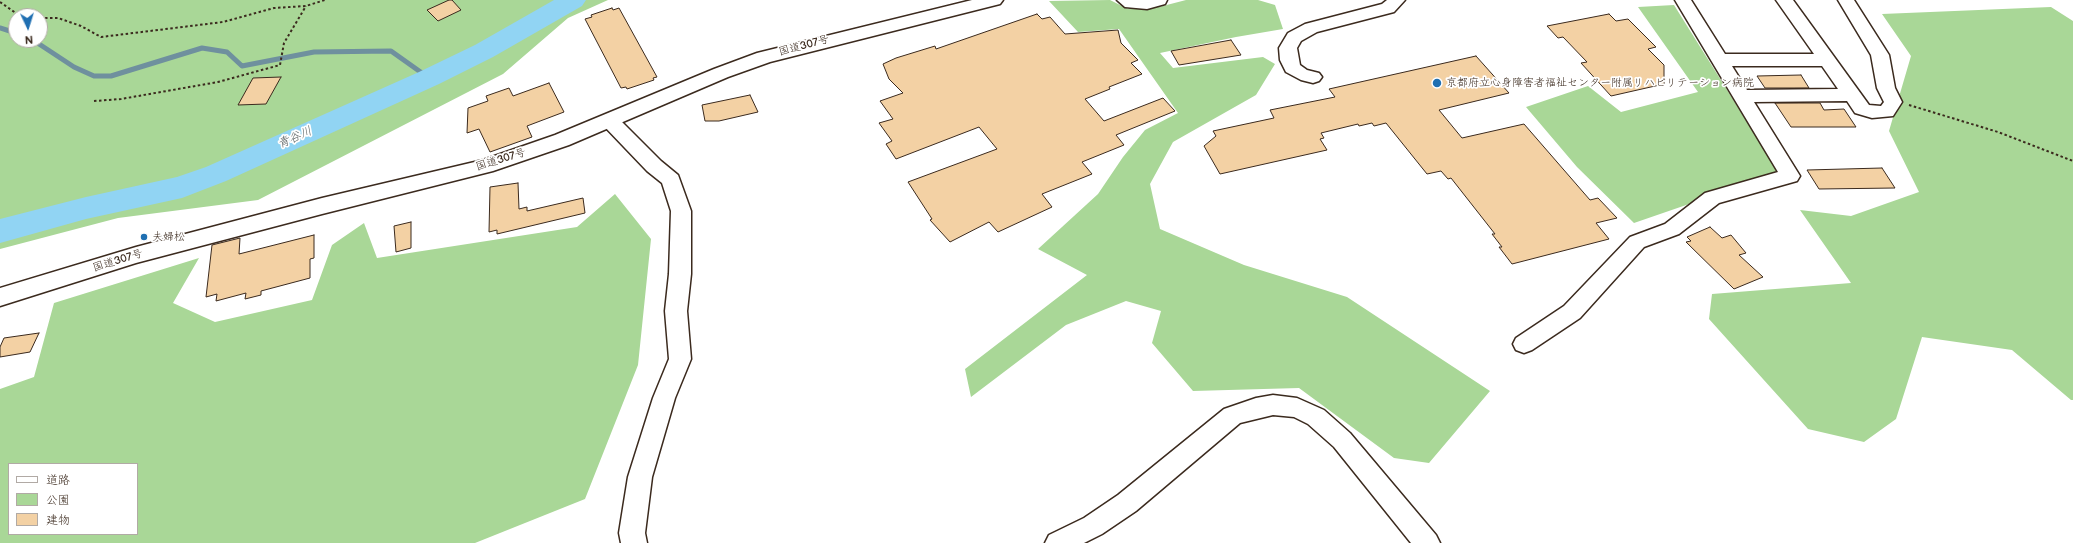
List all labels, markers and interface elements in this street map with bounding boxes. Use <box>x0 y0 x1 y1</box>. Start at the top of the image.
north arrow <box>8 8 48 48</box>
text: N <box>24 33 33 46</box>
street label: 国道307号 <box>777 33 831 59</box>
place label: 京都府立心身障害者福祉センター附属リハビリテーション病院 <box>1446 76 1754 90</box>
marker: 京都府立心身障害者福祉センター附属リハビリテーション病院 <box>1431 77 1443 89</box>
water label: 青谷川 <box>276 124 314 152</box>
street label: 国道307号 <box>474 146 528 174</box>
place label: 夫婦松 <box>152 230 185 244</box>
marker: 夫婦松 <box>139 232 149 242</box>
street label: 国道307号 <box>91 247 145 275</box>
legend <box>8 463 138 535</box>
text: 道路 <box>46 473 70 488</box>
text: 公園 <box>46 493 70 508</box>
text: 建物 <box>46 513 70 528</box>

